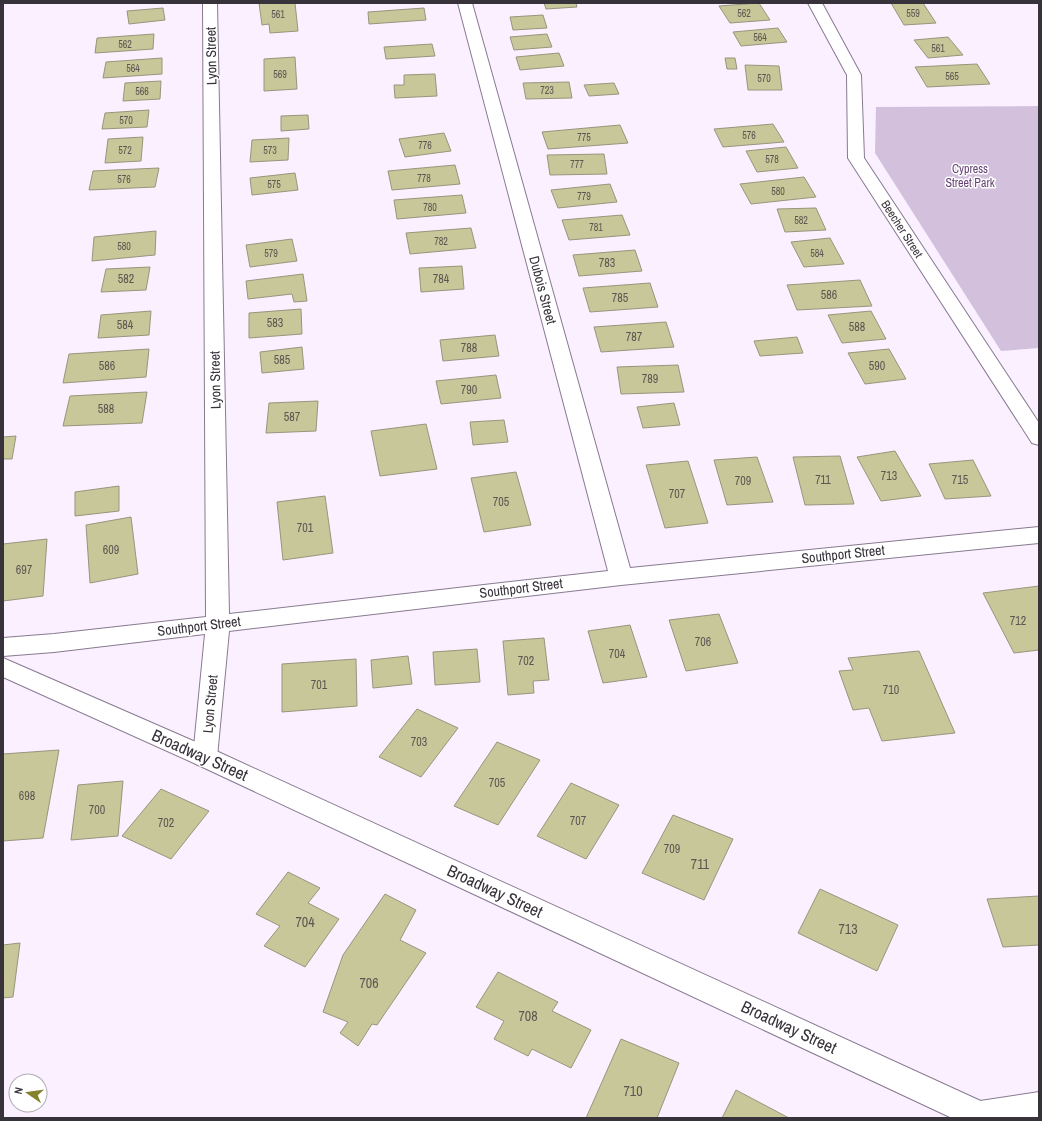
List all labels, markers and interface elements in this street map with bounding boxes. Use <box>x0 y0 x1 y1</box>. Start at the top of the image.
house number: 562 <box>737 7 751 20</box>
house number: 559 <box>906 7 920 20</box>
house number: 561 <box>271 8 285 21</box>
street label: Lyon Street <box>201 27 221 85</box>
house number: 564 <box>753 31 767 44</box>
house number: 562 <box>118 38 132 51</box>
house number: 561 <box>931 42 945 55</box>
house number: 564 <box>126 62 140 75</box>
house number: 569 <box>273 68 287 81</box>
house number: 565 <box>945 70 959 83</box>
house number: 570 <box>757 72 771 85</box>
house number: 723 <box>540 84 554 97</box>
house number: 566 <box>135 85 149 98</box>
house number: 570 <box>119 114 133 127</box>
house number: 576 <box>742 129 756 142</box>
house number: 775 <box>577 131 591 144</box>
house number: 776 <box>418 139 432 152</box>
house number: 572 <box>118 144 132 157</box>
house number: 573 <box>263 144 277 157</box>
house number: 578 <box>765 153 779 166</box>
house number: 777 <box>570 158 584 171</box>
park label: Cypress Street Park <box>945 161 995 191</box>
house number: 778 <box>417 172 431 185</box>
house number: 576 <box>117 173 131 186</box>
house number: 575 <box>267 178 281 191</box>
house number: 580 <box>771 185 785 198</box>
house number: 779 <box>577 190 591 203</box>
street label: Beecher Street <box>877 197 927 261</box>
house number: 780 <box>423 201 437 214</box>
house number: 582 <box>794 214 808 227</box>
house number: 781 <box>589 221 603 234</box>
house number: 782 <box>434 235 448 248</box>
house number: 580 <box>117 240 131 253</box>
house number: 579 <box>264 247 278 260</box>
house number: 584 <box>810 247 824 260</box>
street label: Dubois Street <box>525 254 561 326</box>
house number: 783 <box>599 255 615 271</box>
house number: 582 <box>118 271 134 287</box>
house number: 784 <box>433 271 450 287</box>
house number: 586 <box>821 287 837 303</box>
house number: 785 <box>612 290 629 306</box>
house number: 583 <box>267 315 283 331</box>
house number: 584 <box>117 317 134 333</box>
house number: 588 <box>849 319 865 335</box>
house number: 787 <box>626 329 643 345</box>
house number: 788 <box>461 340 477 356</box>
street label: Lyon Street <box>205 351 225 409</box>
house number: 585 <box>274 352 291 368</box>
house number: 586 <box>99 358 115 374</box>
house number: 590 <box>869 358 885 374</box>
house number: 789 <box>642 371 658 387</box>
house number: 790 <box>461 382 477 398</box>
house number: 588 <box>98 401 114 417</box>
house number: 587 <box>284 409 301 425</box>
house number: 713 <box>881 468 897 484</box>
house number: 711 <box>815 472 831 488</box>
house number: 715 <box>952 472 969 488</box>
house number: 709 <box>735 473 751 489</box>
house number: 707 <box>669 486 686 502</box>
house number: 705 <box>493 494 510 510</box>
house number: 701 <box>297 520 314 536</box>
street label: Southport Street <box>800 541 886 567</box>
house number: 609 <box>103 542 119 558</box>
house number: 697 <box>16 562 33 578</box>
street label: Southport Street <box>478 574 564 602</box>
street label: Southport Street <box>156 612 242 640</box>
house number: 712 <box>1010 613 1026 629</box>
house number: 706 <box>695 634 711 650</box>
house number: 704 <box>609 646 626 662</box>
house number: 702 <box>518 653 534 669</box>
street label: Lyon Street <box>198 674 222 734</box>
house number: 701 <box>311 677 328 693</box>
house number: 710 <box>883 682 899 698</box>
street label: Broadway Street <box>148 723 252 786</box>
house number: 703 <box>411 734 427 750</box>
house number: 705 <box>489 775 506 791</box>
house number: 698 <box>19 788 35 804</box>
house number: 700 <box>89 802 105 818</box>
house number: 707 <box>570 813 587 829</box>
house number: 702 <box>158 815 174 831</box>
house number: 709 <box>664 841 680 857</box>
house number: 711 <box>691 855 710 873</box>
street label: Broadway Street <box>444 858 547 923</box>
house number: 704 <box>295 913 315 931</box>
house number: 713 <box>838 920 858 938</box>
house number: 706 <box>359 974 379 992</box>
street label: Broadway Street <box>738 994 841 1059</box>
house number: 708 <box>518 1007 538 1025</box>
north arrow <box>8 1073 48 1113</box>
house number: 710 <box>623 1082 643 1100</box>
text: N <box>11 1086 26 1095</box>

